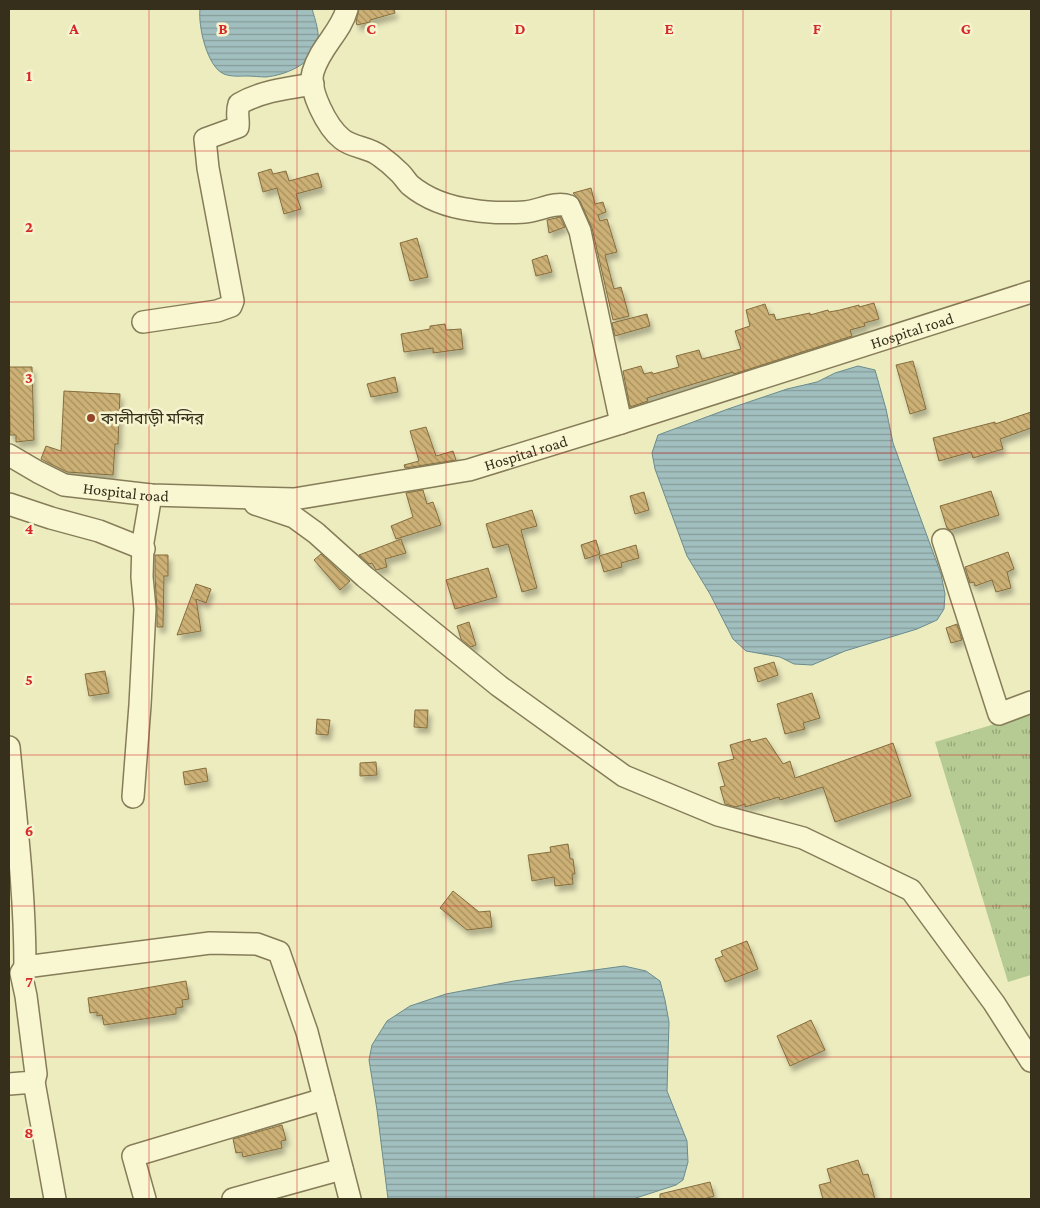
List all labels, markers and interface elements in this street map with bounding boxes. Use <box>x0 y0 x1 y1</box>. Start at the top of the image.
text: A <box>68 20 79 37</box>
text: B <box>218 20 228 37</box>
text: C <box>366 20 376 37</box>
text: D <box>514 20 526 37</box>
text: E <box>664 20 674 37</box>
text: F <box>813 20 822 37</box>
text: G <box>961 20 971 37</box>
text: 1 <box>26 67 32 84</box>
text: 2 <box>25 218 33 235</box>
street label: Hospital road <box>868 309 956 352</box>
text: 3 <box>25 369 33 386</box>
place label: কালীবাড়ী মন্দির <box>100 409 204 427</box>
marker: কালীবাড়ী মন্দির <box>85 412 97 424</box>
street label: Hospital road <box>482 432 570 474</box>
street label: Hospital road <box>82 479 170 505</box>
text: 4 <box>25 520 34 537</box>
text: 5 <box>25 671 33 688</box>
text: 6 <box>25 822 33 839</box>
text: 7 <box>25 973 33 990</box>
text: 8 <box>24 1124 34 1141</box>

